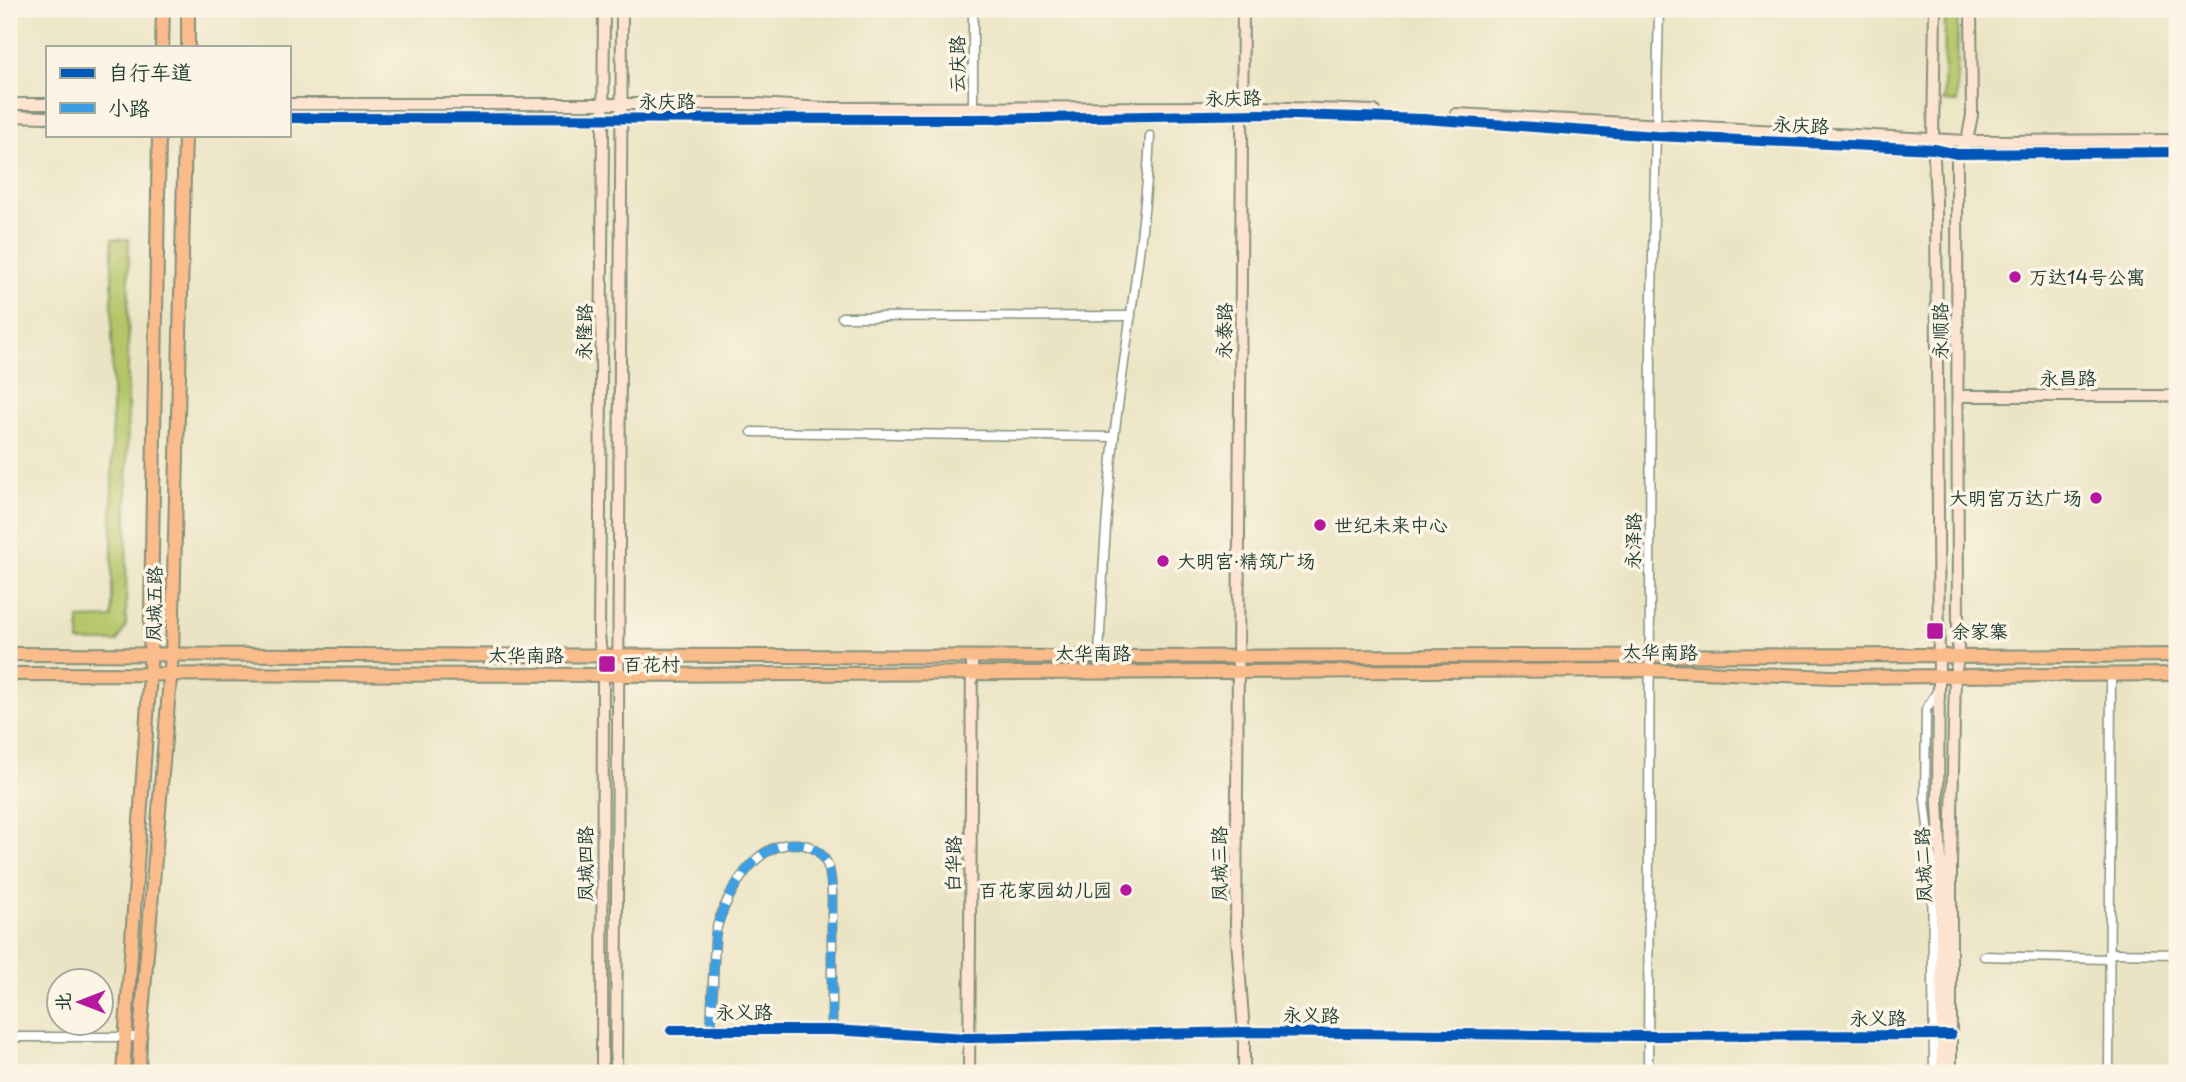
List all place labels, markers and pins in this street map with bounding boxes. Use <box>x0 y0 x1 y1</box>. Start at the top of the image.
place label: 万达14号公寓 <box>2029 262 2145 290</box>
marker: 万达14号公寓 <box>2007 269 2023 285</box>
place label: 大明宫万达广场 <box>1949 483 2082 511</box>
marker: 大明宫万达广场 <box>2088 490 2104 506</box>
place label: 世纪未来中心 <box>1334 510 1448 538</box>
marker: 世纪未来中心 <box>1312 517 1328 533</box>
place label: 大明宫·精筑广场 <box>1177 546 1315 574</box>
marker: 大明宫·精筑广场 <box>1155 553 1171 569</box>
place label: 余家寨 <box>1951 616 2008 644</box>
marker: 余家寨 <box>1925 621 1945 641</box>
place label: 百花村 <box>623 649 680 677</box>
marker: 百花村 <box>597 654 617 674</box>
place label: 百花家园幼儿园 <box>979 875 1112 903</box>
marker: 百花家园幼儿园 <box>1118 882 1134 898</box>

